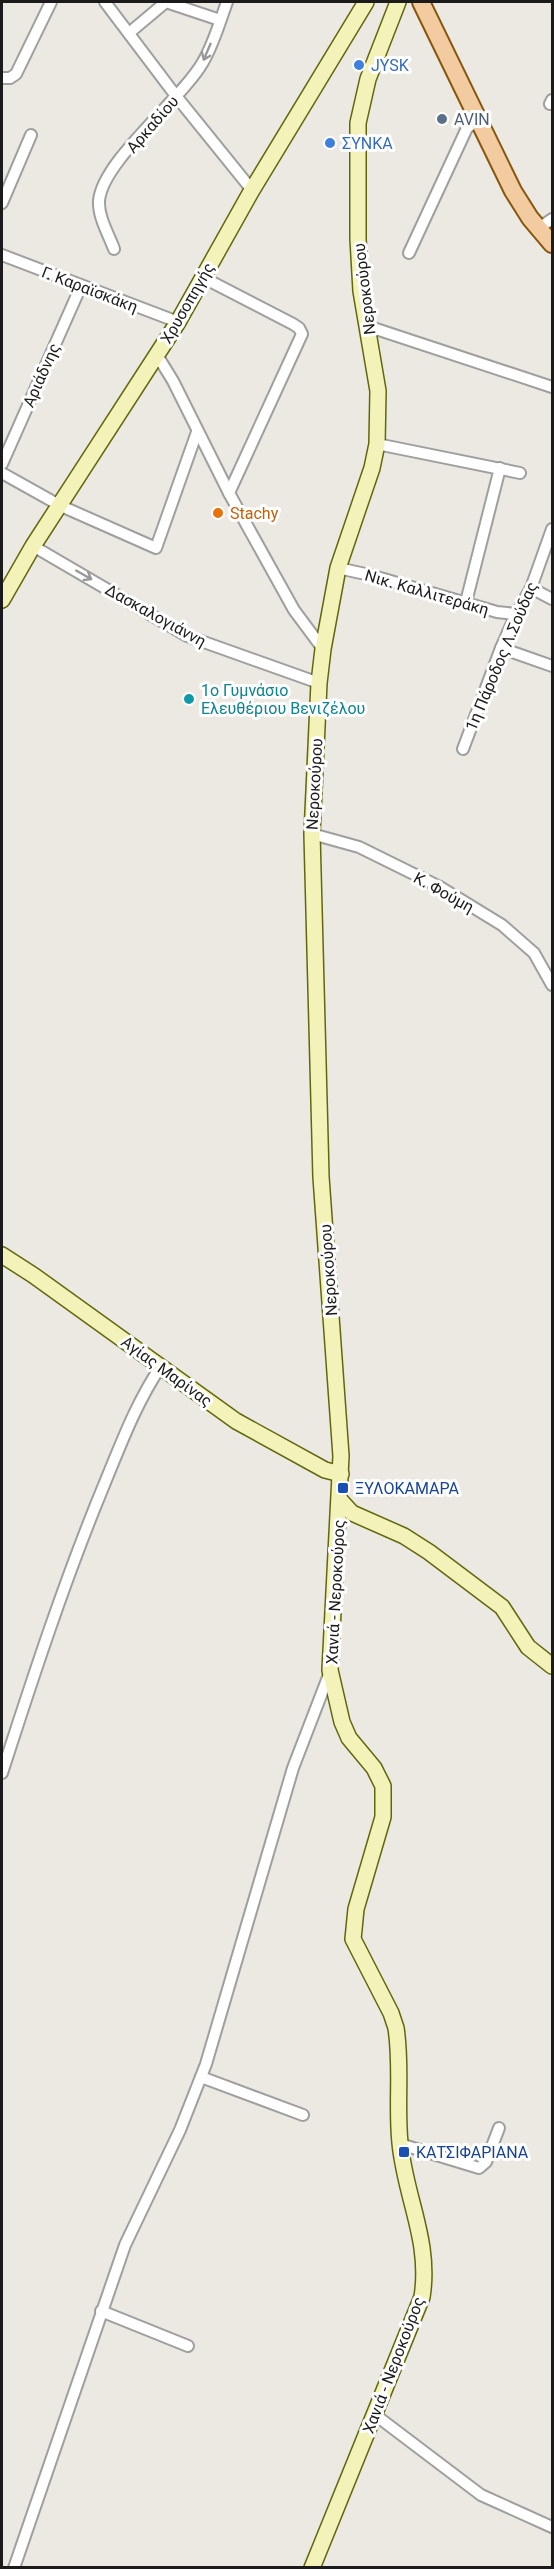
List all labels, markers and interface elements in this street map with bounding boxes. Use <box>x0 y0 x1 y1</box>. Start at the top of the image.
one-way arrow <box>201 43 213 61</box>
place label: JYSK <box>371 56 410 75</box>
marker: JYSK <box>352 58 366 72</box>
street label: Αρκαδίου <box>122 92 182 157</box>
place label: AVIN <box>454 110 490 129</box>
marker: AVIN <box>435 112 449 126</box>
place label: ΣΥΝΚΑ <box>342 134 393 153</box>
marker: ΣΥΝΚΑ <box>323 136 337 150</box>
street label: Νεροκούρου <box>349 242 380 336</box>
street label: Χρυσοπηγής <box>157 259 218 347</box>
street label: Γ. Καραϊσκάκη <box>39 262 140 316</box>
street label: Αριάδνης <box>19 340 64 410</box>
place label: Stachy <box>230 504 279 523</box>
marker: Stachy <box>211 506 225 520</box>
street label: Νικ. Καλλιτεράκη <box>363 566 491 619</box>
one-way arrow <box>75 569 92 581</box>
street label: 1η Πάροδος Λ.Σούδας <box>461 579 541 734</box>
street label: Δασκαλογιάννη <box>102 580 209 651</box>
place label: 1ο Γυμνάσιο Ελευθέριου Βενιζέλου <box>201 681 365 718</box>
marker: 1ο Γυμνάσιο Ελευθέριου Βενιζέλου <box>182 692 196 706</box>
street label: Νεροκούρου <box>303 738 326 830</box>
street label: Κ. Φούμη <box>410 868 477 917</box>
street label: Νεροκούρου <box>316 1223 341 1316</box>
street label: Αγίας Μαρίνας <box>118 1332 216 1411</box>
place label: ΞΥΛΟΚΑΜΑΡΑ <box>355 1479 459 1498</box>
marker: ΞΥΛΟΚΑΜΑΡΑ <box>336 1481 350 1495</box>
street label: Χανιά - Νεροκούρος <box>322 1519 349 1665</box>
place label: ΚΑΤΣΙΦΑΡΙΑΝΑ <box>416 2143 529 2162</box>
marker: ΚΑΤΣΙΦΑΡΙΑΝΑ <box>397 2145 411 2159</box>
street label: Χανιά - Νεροκούρος <box>359 2294 428 2436</box>

